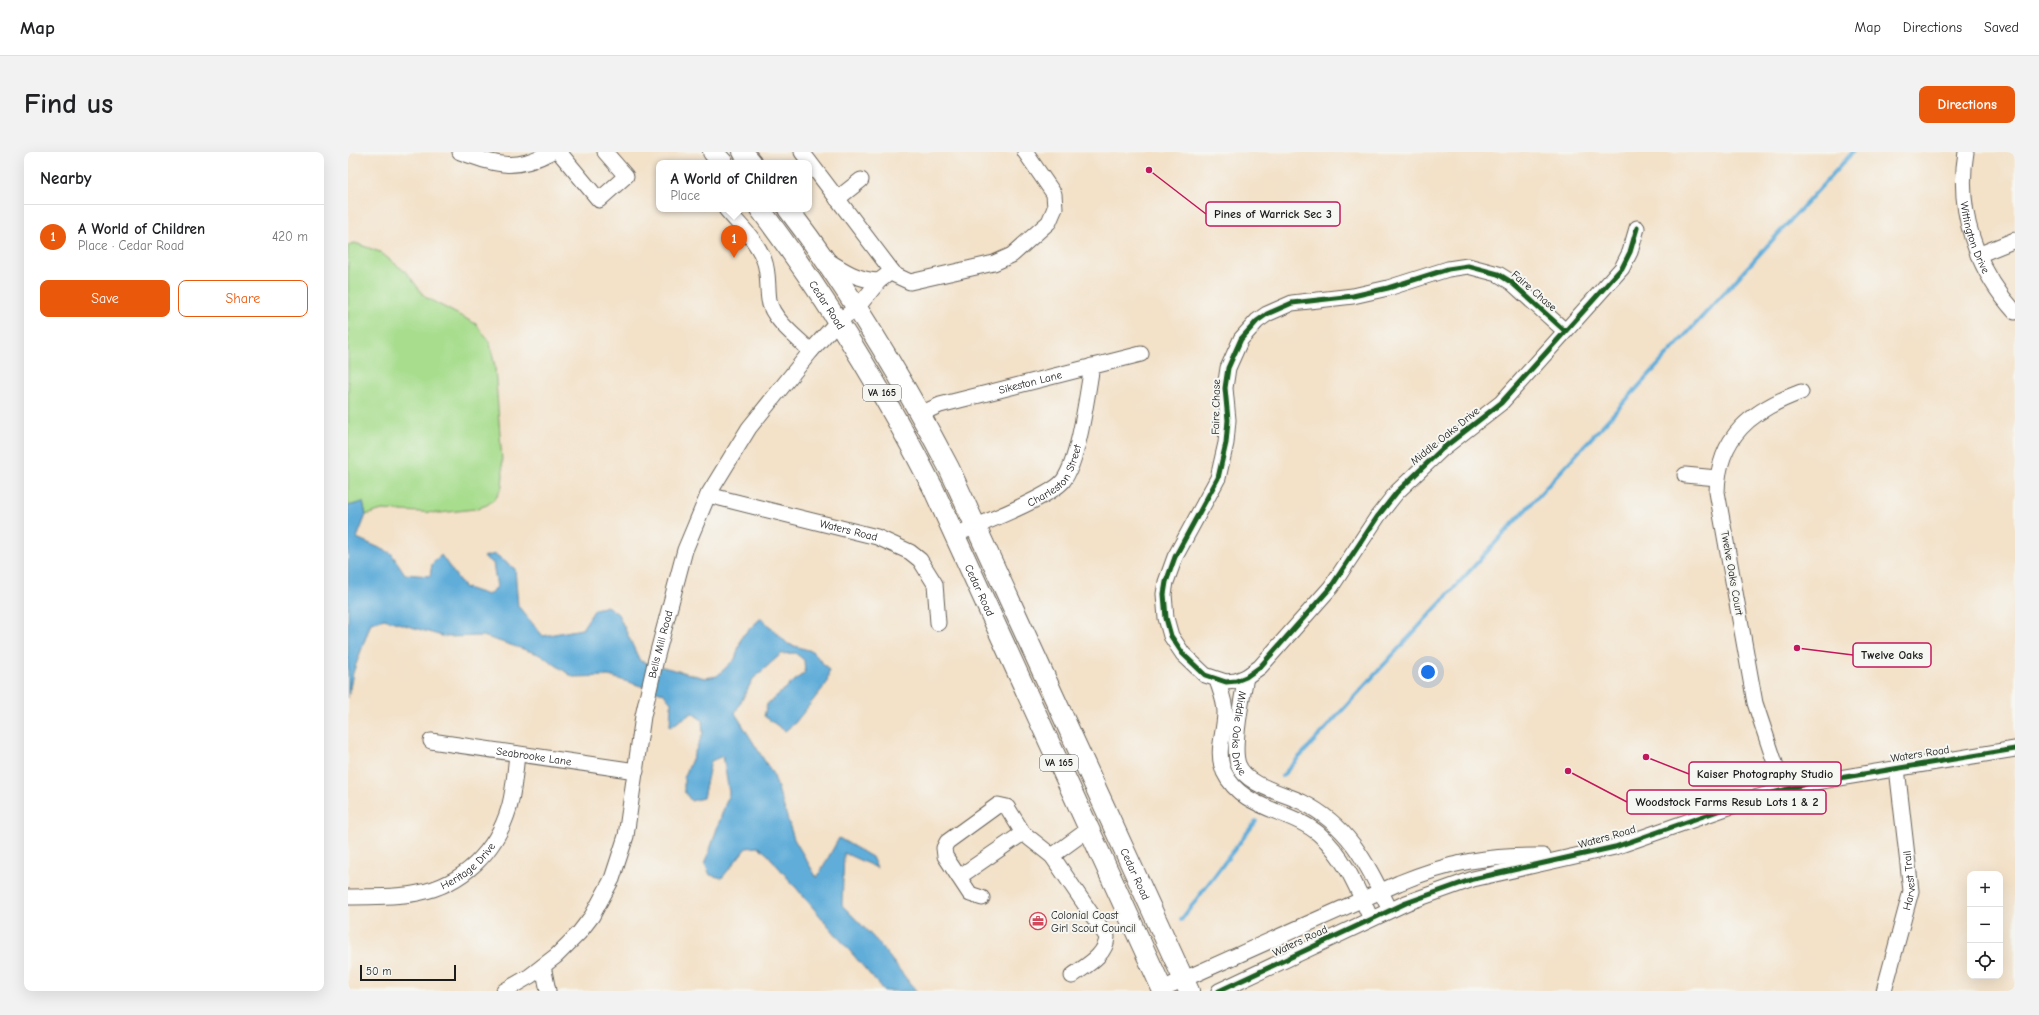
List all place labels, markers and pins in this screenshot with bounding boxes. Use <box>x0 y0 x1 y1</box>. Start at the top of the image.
callout: Pines of Warrick Sec 3 <box>1206 202 1340 226</box>
pin: 1 <box>721 225 747 258</box>
callout: Twelve Oaks <box>1853 643 1931 667</box>
callout: Kaiser Photography Studio <box>1689 762 1841 786</box>
callout: Woodstock Farms Resub Lots 1 & 2 <box>1627 790 1826 814</box>
place label: Colonial Coast Girl Scout Council <box>1051 909 1136 935</box>
office icon: Colonial Coast Girl Scout Council <box>1028 911 1048 931</box>

